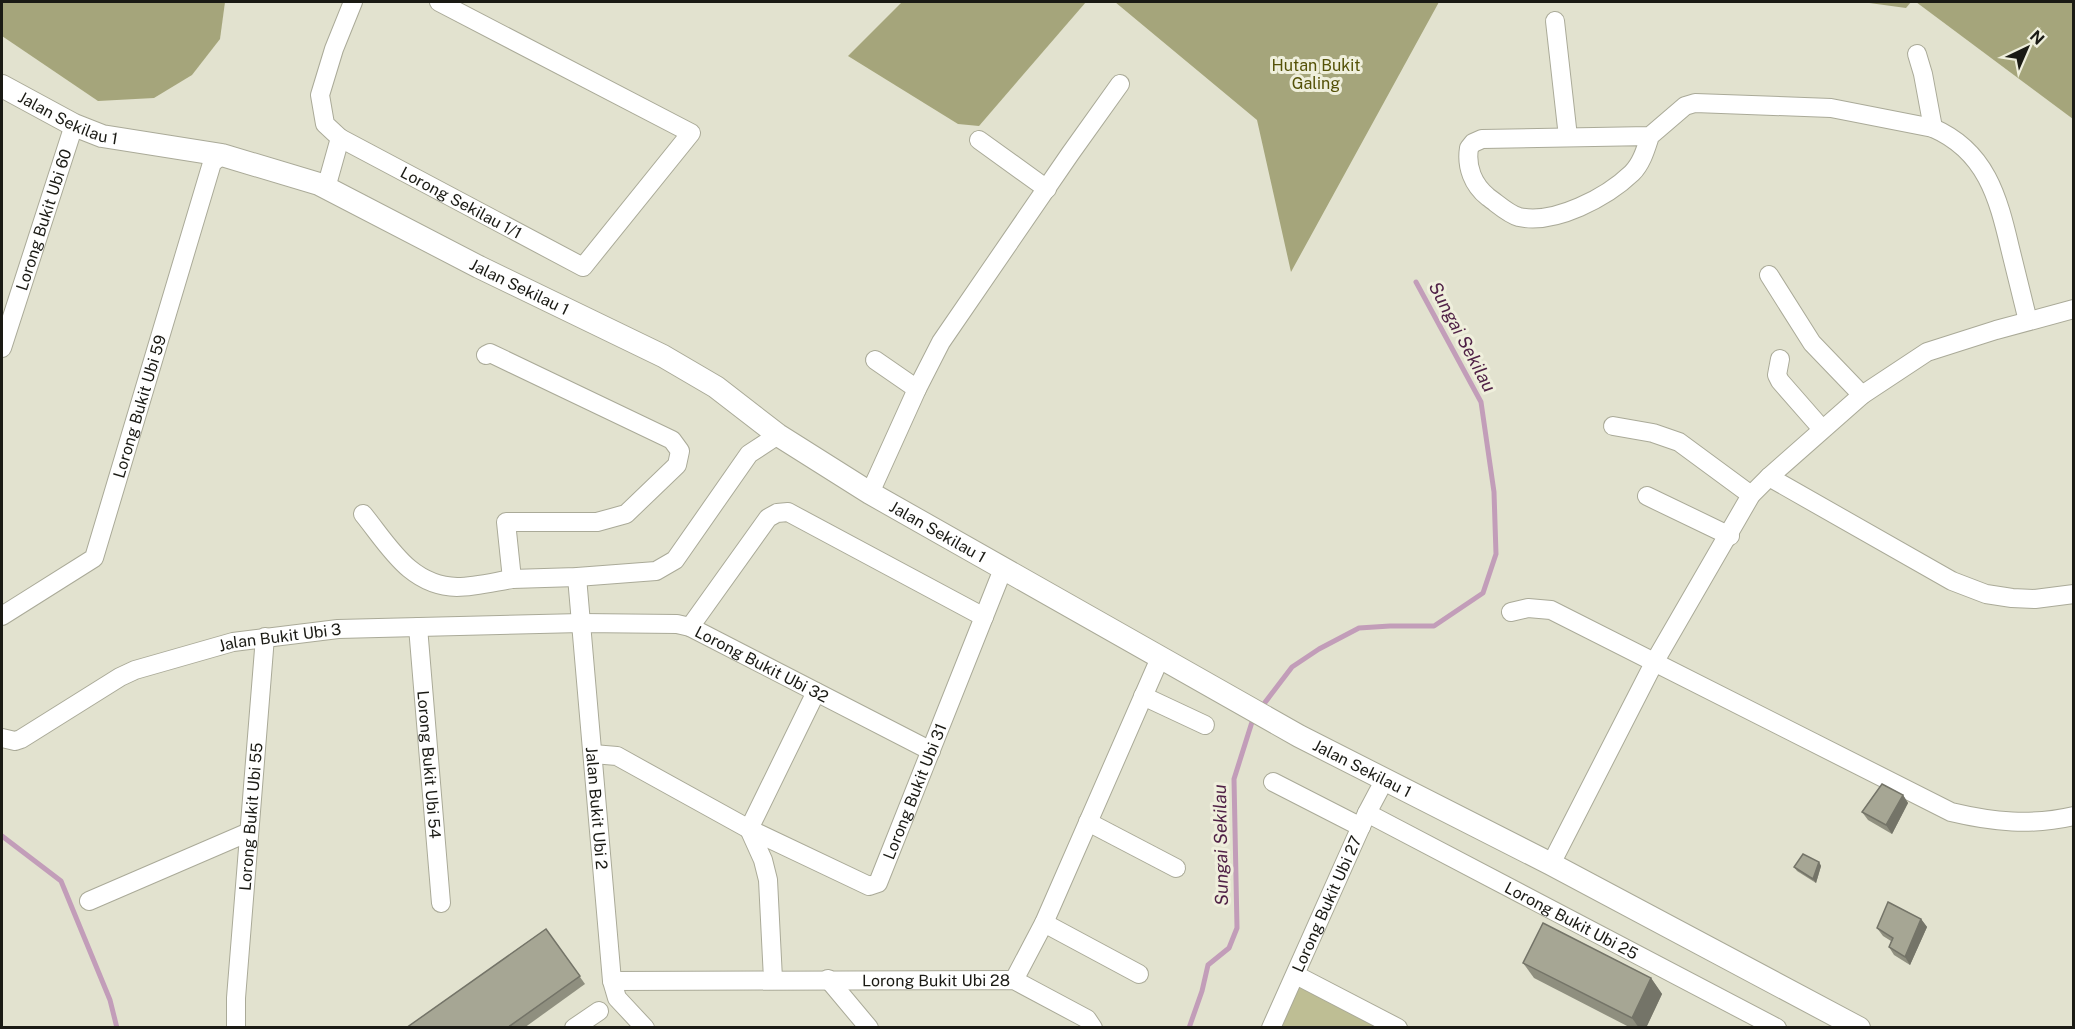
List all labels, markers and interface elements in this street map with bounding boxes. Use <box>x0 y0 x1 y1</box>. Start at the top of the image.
north arrow <box>1997 18 2057 78</box>
text: N <box>2026 26 2048 49</box>
park label: Hutan Bukit Galing <box>1272 56 1360 93</box>
street label: Jalan Sekilau 1 <box>15 88 119 148</box>
street label: Lorong Bukit Ubi 60 <box>12 146 76 293</box>
street label: Lorong Sekilau 1/1 <box>397 163 525 243</box>
street label: Jalan Sekilau 1 <box>466 255 572 319</box>
water label: Sungai Sekilau <box>1425 278 1500 395</box>
street label: Lorong Bukit Ubi 59 <box>109 333 170 480</box>
street label: Jalan Sekilau 1 <box>886 497 989 567</box>
street label: Jalan Bukit Ubi 3 <box>216 620 342 656</box>
street label: Lorong Bukit Ubi 32 <box>692 622 832 707</box>
street label: Lorong Bukit Ubi 54 <box>413 690 445 839</box>
street label: Lorong Bukit Ubi 31 <box>879 721 951 862</box>
street label: Jalan Sekilau 1 <box>1310 736 1415 802</box>
street label: Lorong Bukit Ubi 55 <box>236 742 266 891</box>
street label: Jalan Bukit Ubi 2 <box>582 746 611 870</box>
water label: Sungai Sekilau <box>1209 784 1232 906</box>
street label: Lorong Bukit Ubi 27 <box>1288 833 1366 975</box>
street label: Lorong Bukit Ubi 25 <box>1501 878 1641 963</box>
street label: Lorong Bukit Ubi 28 <box>862 971 1010 990</box>

